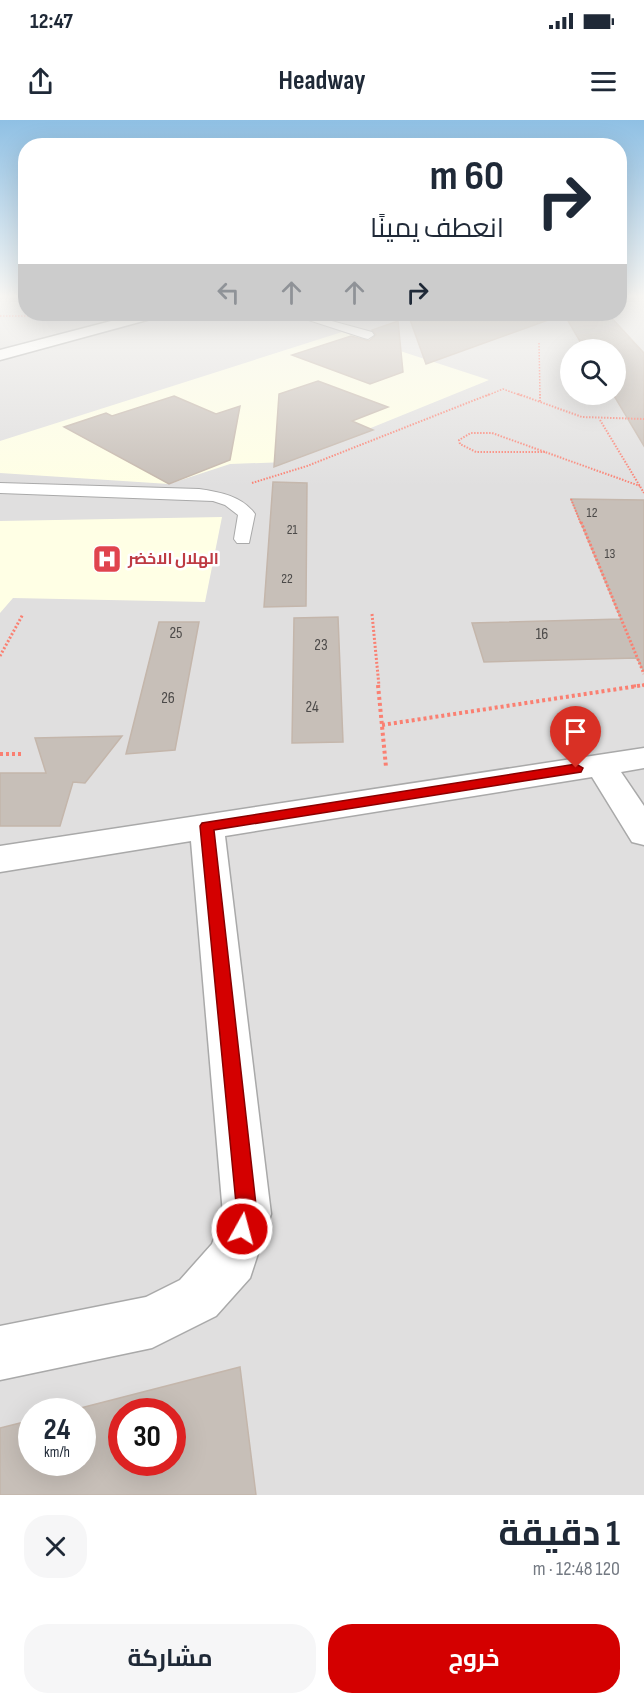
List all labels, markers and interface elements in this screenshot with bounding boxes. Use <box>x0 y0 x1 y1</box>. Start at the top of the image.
text: 12:47 <box>30 8 73 35</box>
icon: share <box>24 65 57 98</box>
text: Headway <box>279 65 365 97</box>
icon: menu <box>587 65 620 98</box>
text: 60 m <box>430 151 504 202</box>
icon: right <box>525 162 603 240</box>
text: انعطف يمينًا <box>370 213 504 245</box>
icon: left <box>212 276 245 309</box>
icon: ahead <box>275 276 308 309</box>
icon: ahead <box>338 276 371 309</box>
icon: right <box>401 276 434 309</box>
map controls <box>560 339 626 405</box>
button: search <box>560 339 626 405</box>
house number: 12 <box>587 504 598 521</box>
house number: 21 <box>287 521 297 538</box>
hospital icon: الهلال الاخضر <box>91 543 123 575</box>
house number: 13 <box>605 545 616 562</box>
place label: الهلال الاخضر <box>127 550 219 569</box>
house number: 22 <box>281 570 293 587</box>
house number: 25 <box>169 624 183 643</box>
house number: 16 <box>536 625 548 644</box>
house number: 23 <box>314 636 328 655</box>
house number: 26 <box>161 689 175 708</box>
house number: 24 <box>305 698 319 717</box>
pin <box>550 706 601 768</box>
icon: arrive <box>559 715 592 748</box>
position arrow <box>210 1197 274 1261</box>
speed limit sign: 30 <box>108 1398 186 1476</box>
text: 24 <box>44 1412 70 1448</box>
text: km/h <box>44 1443 70 1462</box>
text: 1 دقيقة <box>498 1513 620 1556</box>
button: close <box>24 1515 87 1578</box>
text: 120 m · 12:48 <box>533 1557 620 1581</box>
button: مشاركة <box>24 1624 316 1693</box>
button: خروج <box>328 1624 620 1693</box>

